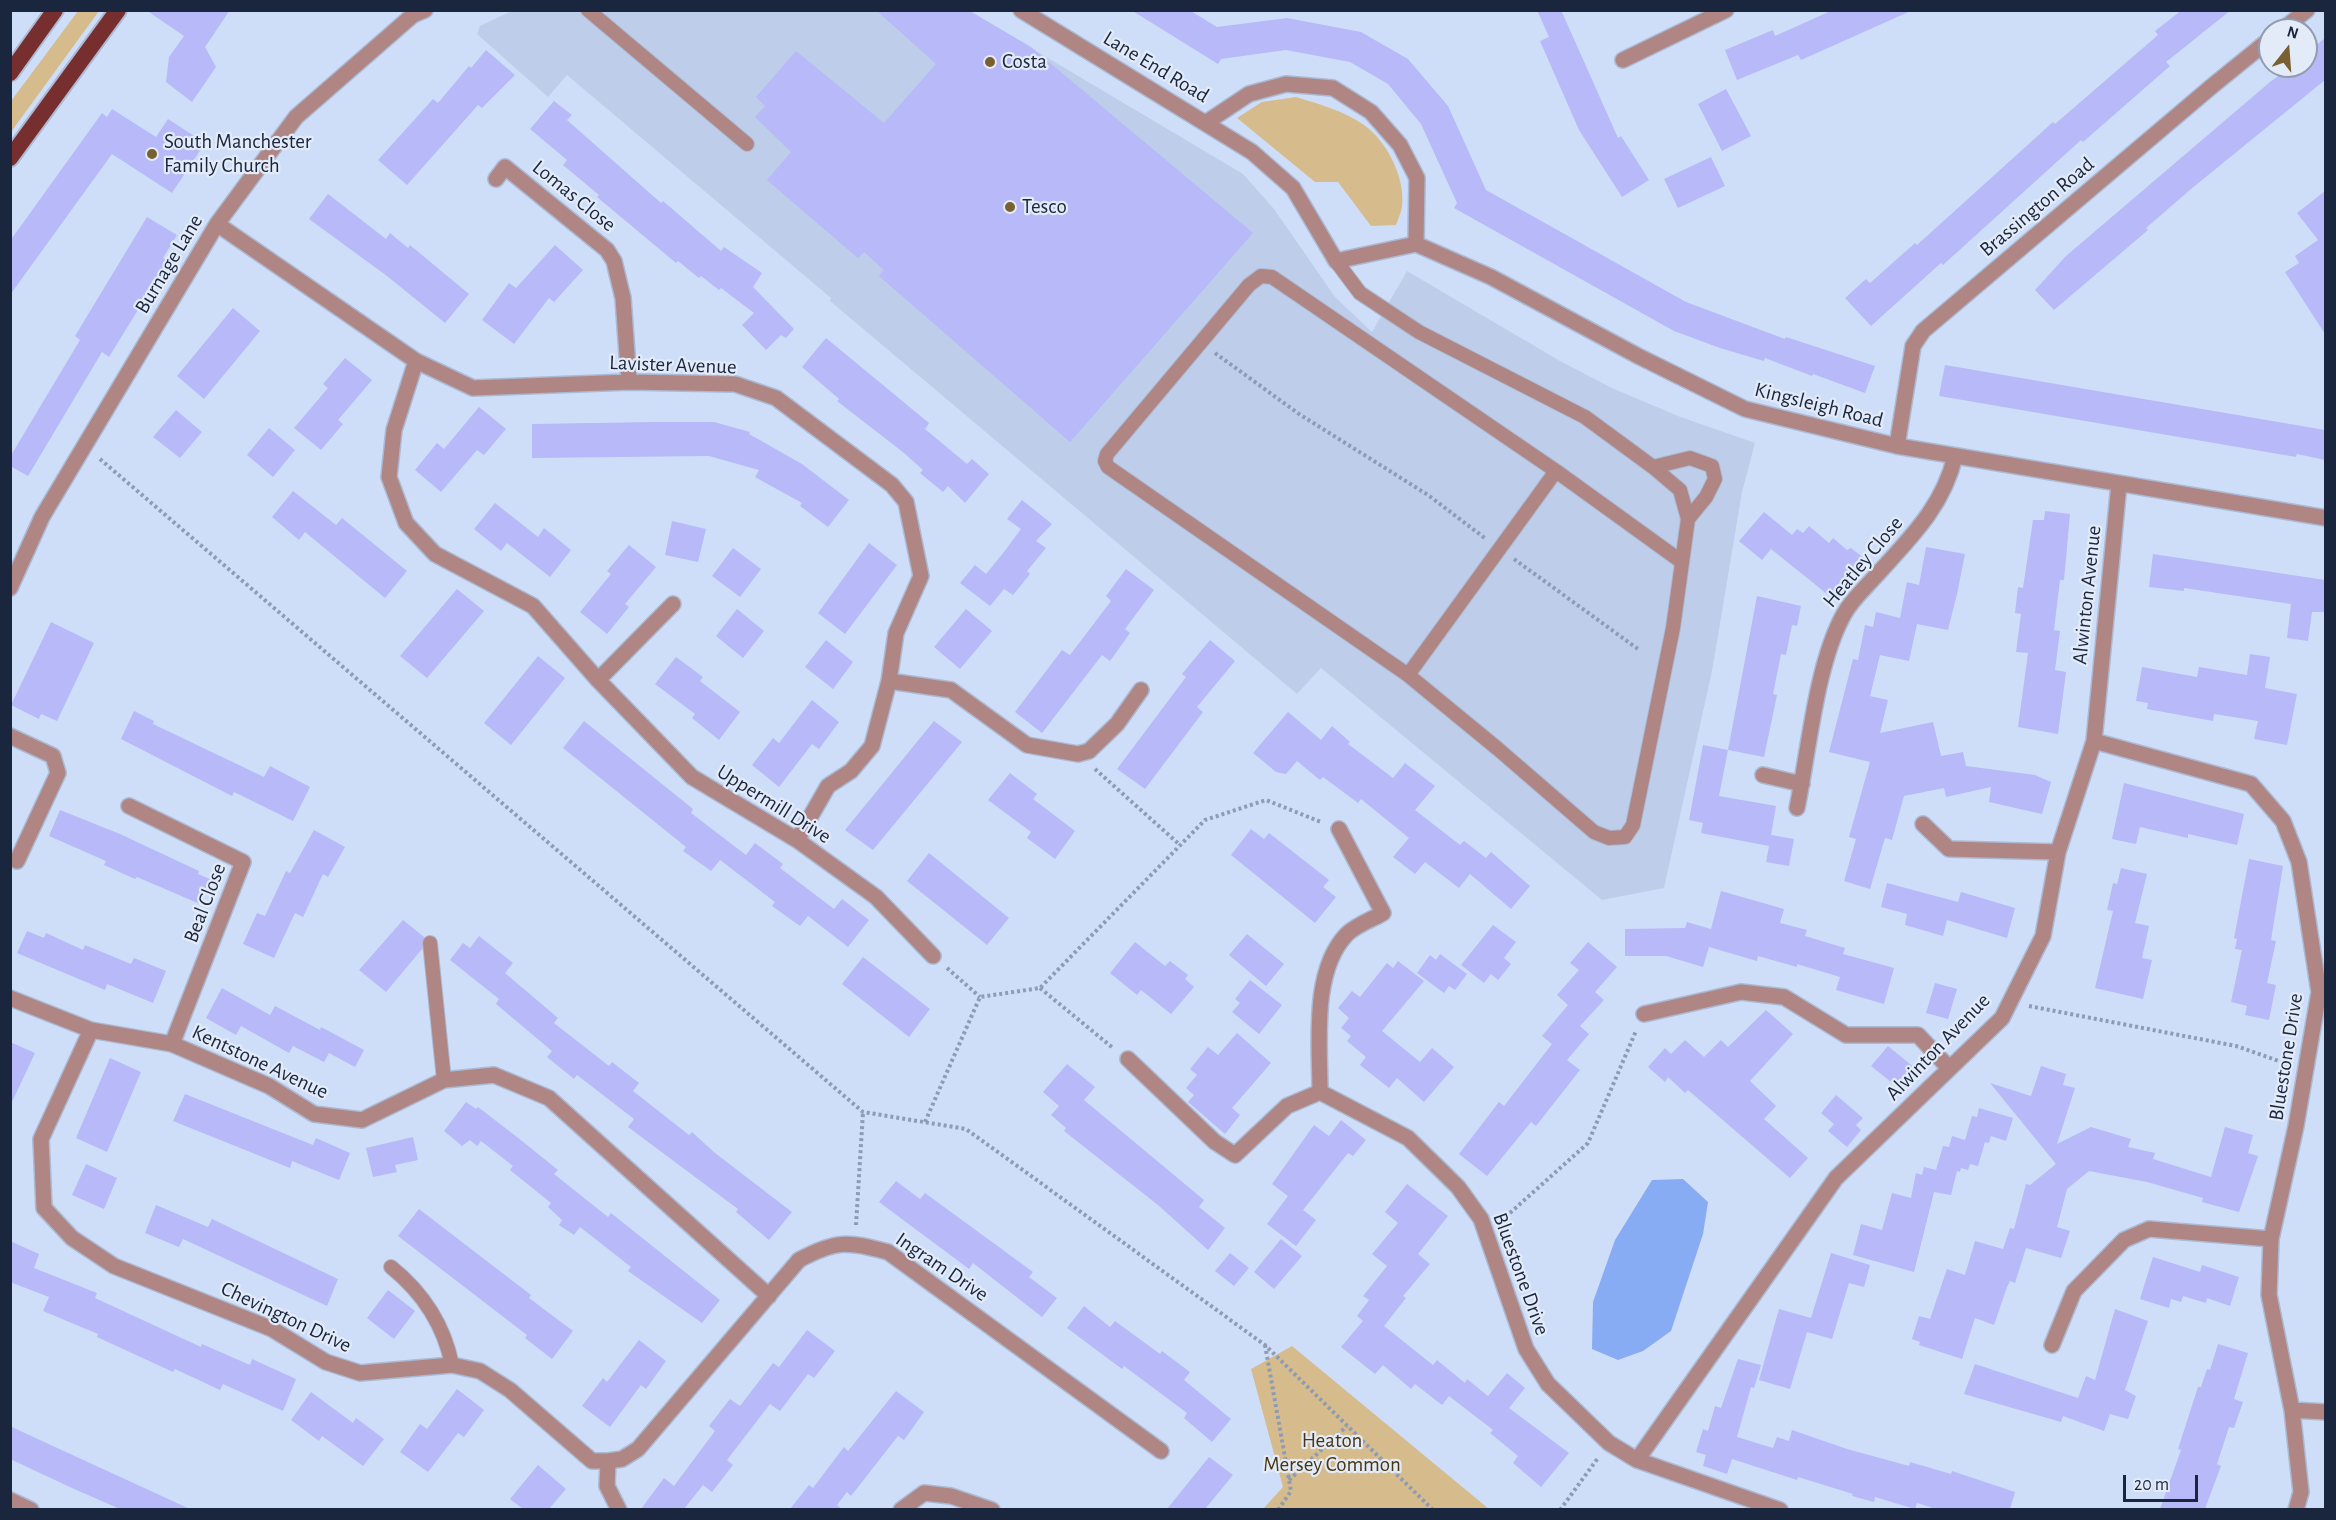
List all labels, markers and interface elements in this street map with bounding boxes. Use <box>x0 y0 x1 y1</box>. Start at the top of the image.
north arrow <box>2258 18 2318 78</box>
text: N <box>2285 23 2300 42</box>
street label: Lane End Road <box>1098 26 1214 108</box>
place label: Costa <box>1002 49 1047 75</box>
marker: Costa <box>983 55 997 69</box>
place label: South Manchester Family Church <box>164 129 312 179</box>
marker: South Manchester Family Church <box>145 147 159 161</box>
street label: Brassington Road <box>1975 152 2099 262</box>
street label: Lomas Close <box>527 155 621 237</box>
place label: Tesco <box>1022 194 1067 220</box>
marker: Tesco <box>1003 200 1017 214</box>
street label: Burnage Lane <box>130 210 208 318</box>
street label: Lavister Avenue <box>609 350 737 380</box>
street label: Kingsleigh Road <box>1752 377 1886 433</box>
street label: Heatley Close <box>1818 511 1908 613</box>
street label: Alwinton Avenue <box>2067 524 2107 666</box>
street label: Uppermill Drive <box>712 759 836 849</box>
street label: Beal Close <box>178 860 232 946</box>
street label: Alwinton Avenue <box>1881 988 1995 1106</box>
street label: Bluestone Drive <box>2263 991 2309 1123</box>
street label: Kentstone Avenue <box>188 1019 332 1105</box>
street label: Bluestone Drive <box>1487 1209 1555 1339</box>
street label: Ingram Drive <box>891 1227 993 1307</box>
street label: Chevington Drive <box>217 1276 355 1358</box>
park label: Heaton Mersey Common <box>1263 1428 1401 1478</box>
scale bar <box>2126 1463 2201 1501</box>
text: 20 m <box>2134 1476 2169 1494</box>

